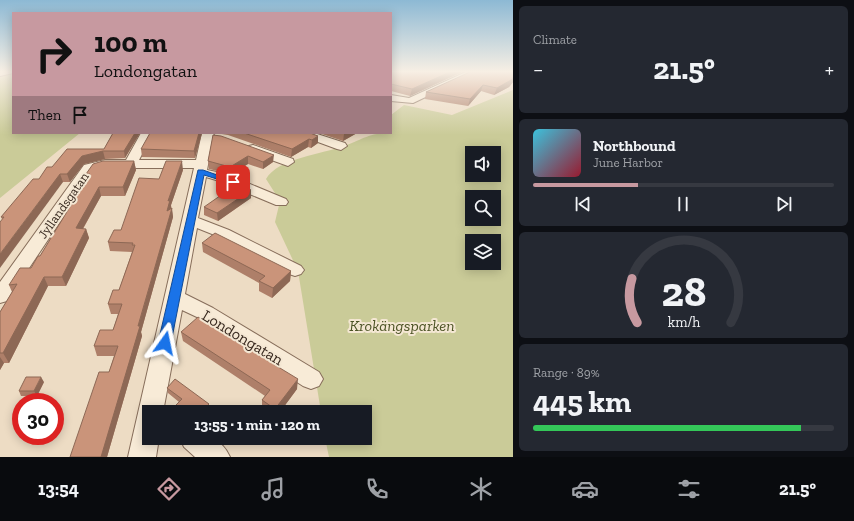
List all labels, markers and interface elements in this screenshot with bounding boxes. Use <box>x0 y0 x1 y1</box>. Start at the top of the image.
text: 100 m <box>94 26 167 59</box>
icon: right <box>28 28 80 80</box>
text: Climate <box>533 32 577 47</box>
text: 21.5° <box>653 51 715 87</box>
text: − <box>533 56 543 83</box>
text: + <box>825 56 834 83</box>
text: Londongatan <box>94 60 197 82</box>
icon: arrive <box>69 104 91 126</box>
text: Then <box>28 106 61 124</box>
text: Northbound <box>593 137 676 155</box>
map controls <box>465 146 501 270</box>
button: sound <box>465 146 501 182</box>
text: June Harbor <box>593 155 663 170</box>
pin <box>216 165 250 199</box>
street label: Jyllandsgatan <box>35 169 92 241</box>
icon: arrive <box>222 171 244 193</box>
button: search <box>465 190 501 226</box>
icon: previous <box>572 193 594 215</box>
icon: pause <box>672 193 694 215</box>
icon: next <box>773 193 795 215</box>
button: layers <box>465 234 501 270</box>
text: 28 <box>661 267 706 317</box>
street label: Londongatan <box>199 306 288 370</box>
text: km/h <box>667 313 700 330</box>
park label: Krokängsparken <box>349 316 455 335</box>
position arrow <box>144 322 186 364</box>
text: Range · 89% <box>533 365 600 380</box>
text: 445 km <box>533 384 631 420</box>
speed limit sign: 30 <box>12 393 64 445</box>
text: 13:55 · 1 min · 120 m <box>194 416 320 434</box>
icon: directions <box>155 475 183 503</box>
icon: music <box>259 475 287 503</box>
icon: phone <box>363 475 391 503</box>
icon: climate <box>467 475 495 503</box>
icon: car <box>571 475 599 503</box>
icon: filters <box>675 475 703 503</box>
text: 13:54 <box>38 478 79 500</box>
text: 21.5° <box>779 478 816 500</box>

